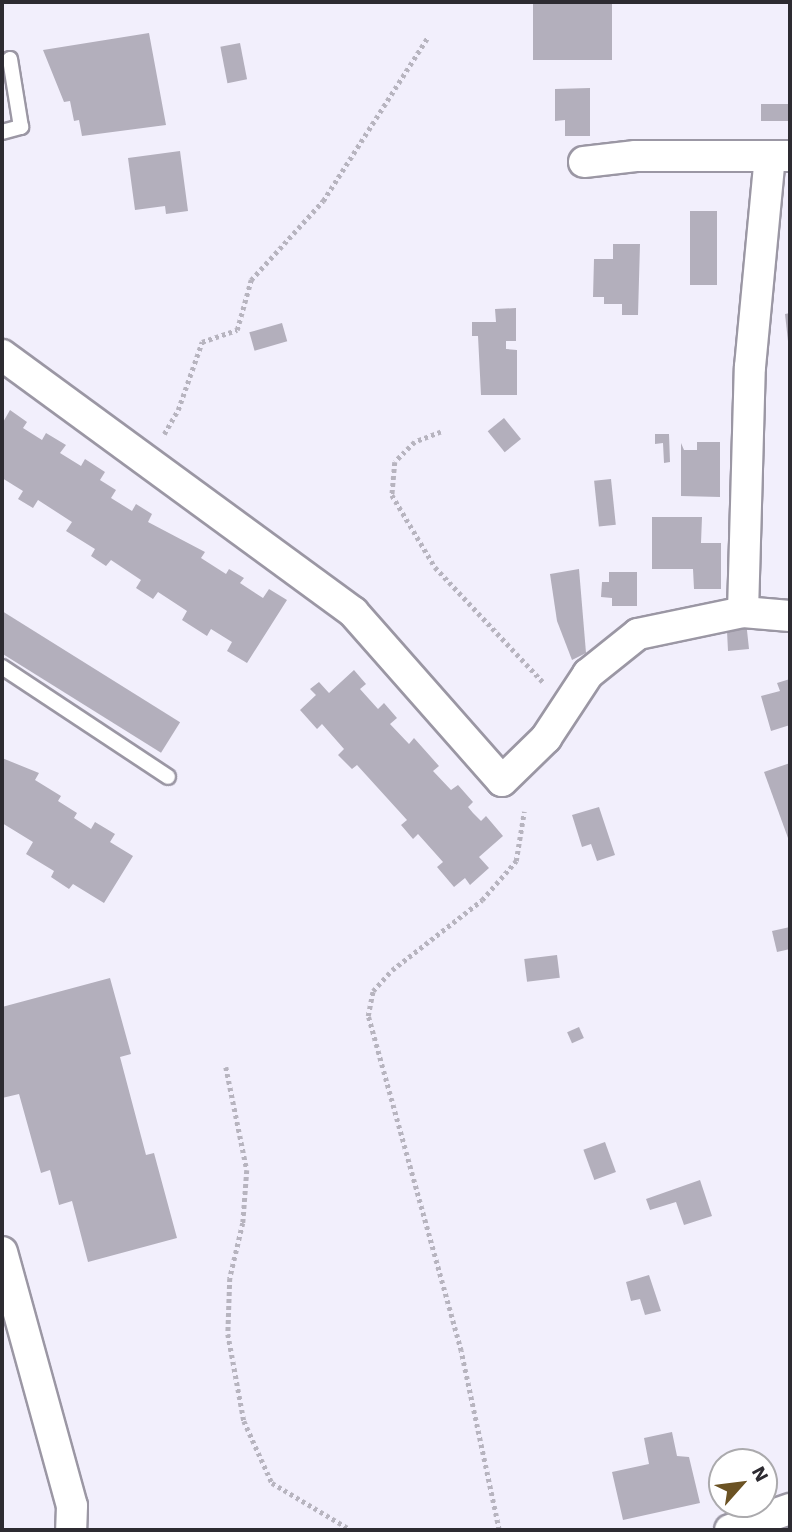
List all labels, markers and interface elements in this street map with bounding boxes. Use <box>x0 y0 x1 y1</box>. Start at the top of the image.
north arrow <box>708 1448 778 1518</box>
text: N <box>747 1462 774 1485</box>

